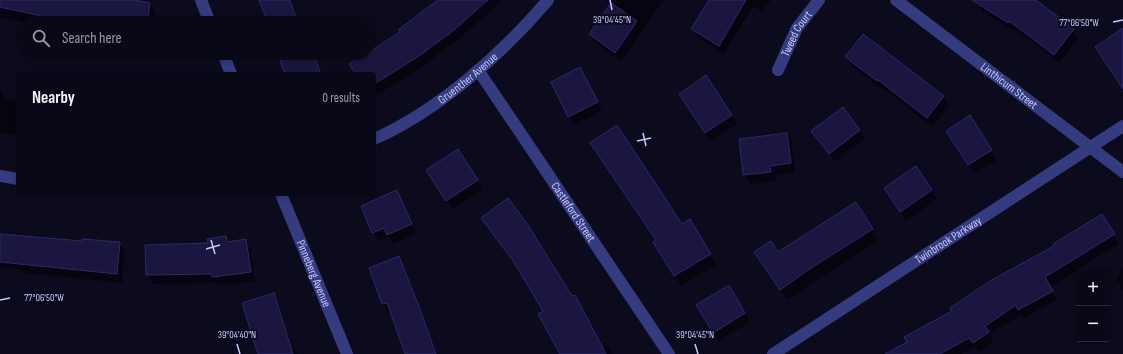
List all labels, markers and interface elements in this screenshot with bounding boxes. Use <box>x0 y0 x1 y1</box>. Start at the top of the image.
street label: Tweed Court <box>778 7 816 59</box>
text: 39°04'45"N <box>593 14 631 26</box>
search box <box>16 16 376 60</box>
text: 77°06'50"W <box>1059 17 1099 29</box>
icon: search <box>30 27 52 49</box>
text: Search here <box>62 29 122 48</box>
street label: Gruenther Avenue <box>435 49 501 107</box>
street label: Linthicum Street <box>978 59 1041 112</box>
text: Nearby <box>32 88 75 108</box>
text: 0 results <box>322 90 360 106</box>
street label: Castleford Street <box>548 179 599 245</box>
street label: Twinbrook Parkway <box>912 213 985 267</box>
street label: Pinneberg Avenue <box>293 238 334 310</box>
map controls <box>1075 270 1111 342</box>
button: + <box>1075 270 1111 306</box>
text: 77°06'50"W <box>24 292 64 304</box>
button: − <box>1075 306 1111 342</box>
text: 39°04'40"N <box>218 329 256 341</box>
text: 39°04'45"N <box>676 329 714 341</box>

